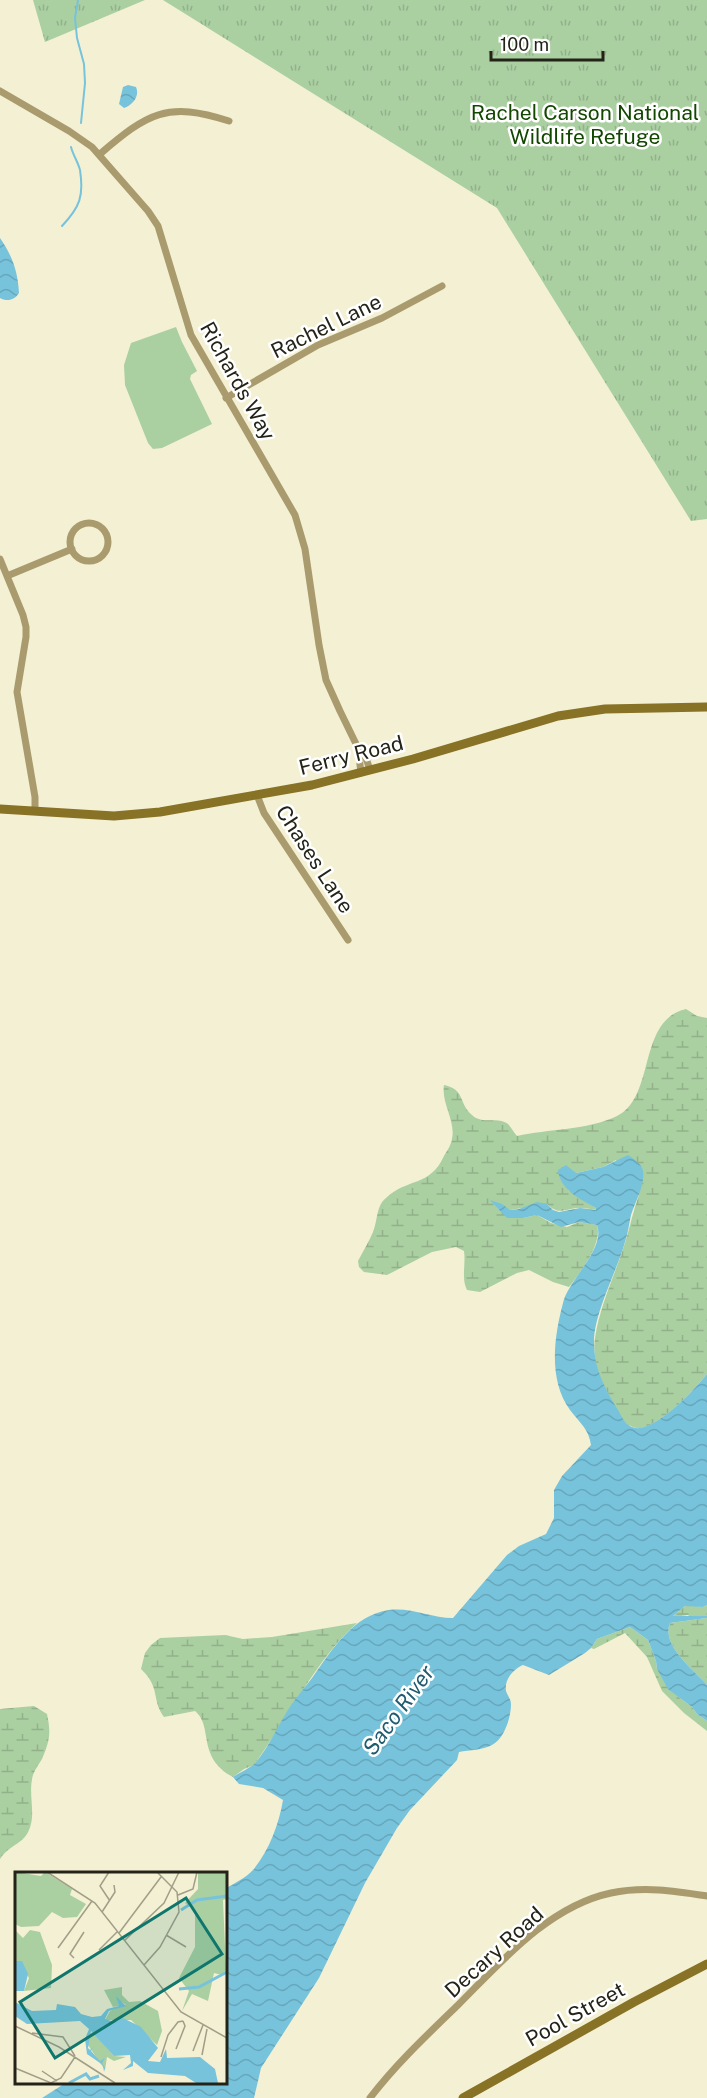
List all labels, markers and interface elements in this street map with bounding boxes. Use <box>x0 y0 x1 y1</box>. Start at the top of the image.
scale bar <box>491 24 604 62</box>
text: 100 m <box>500 34 549 55</box>
park label: Rachel Carson National Wildlife Refuge <box>471 100 699 149</box>
street label: Rachel Lane <box>267 289 385 363</box>
street label: Richards Way <box>195 317 281 445</box>
street label: Ferry Road <box>296 730 406 780</box>
street label: Chases Lane <box>271 800 359 918</box>
water label: Saco River <box>357 1659 440 1760</box>
inset map <box>15 1872 226 2083</box>
street label: Decary Road <box>440 1901 548 2003</box>
street label: Pool Street <box>521 1976 629 2052</box>

